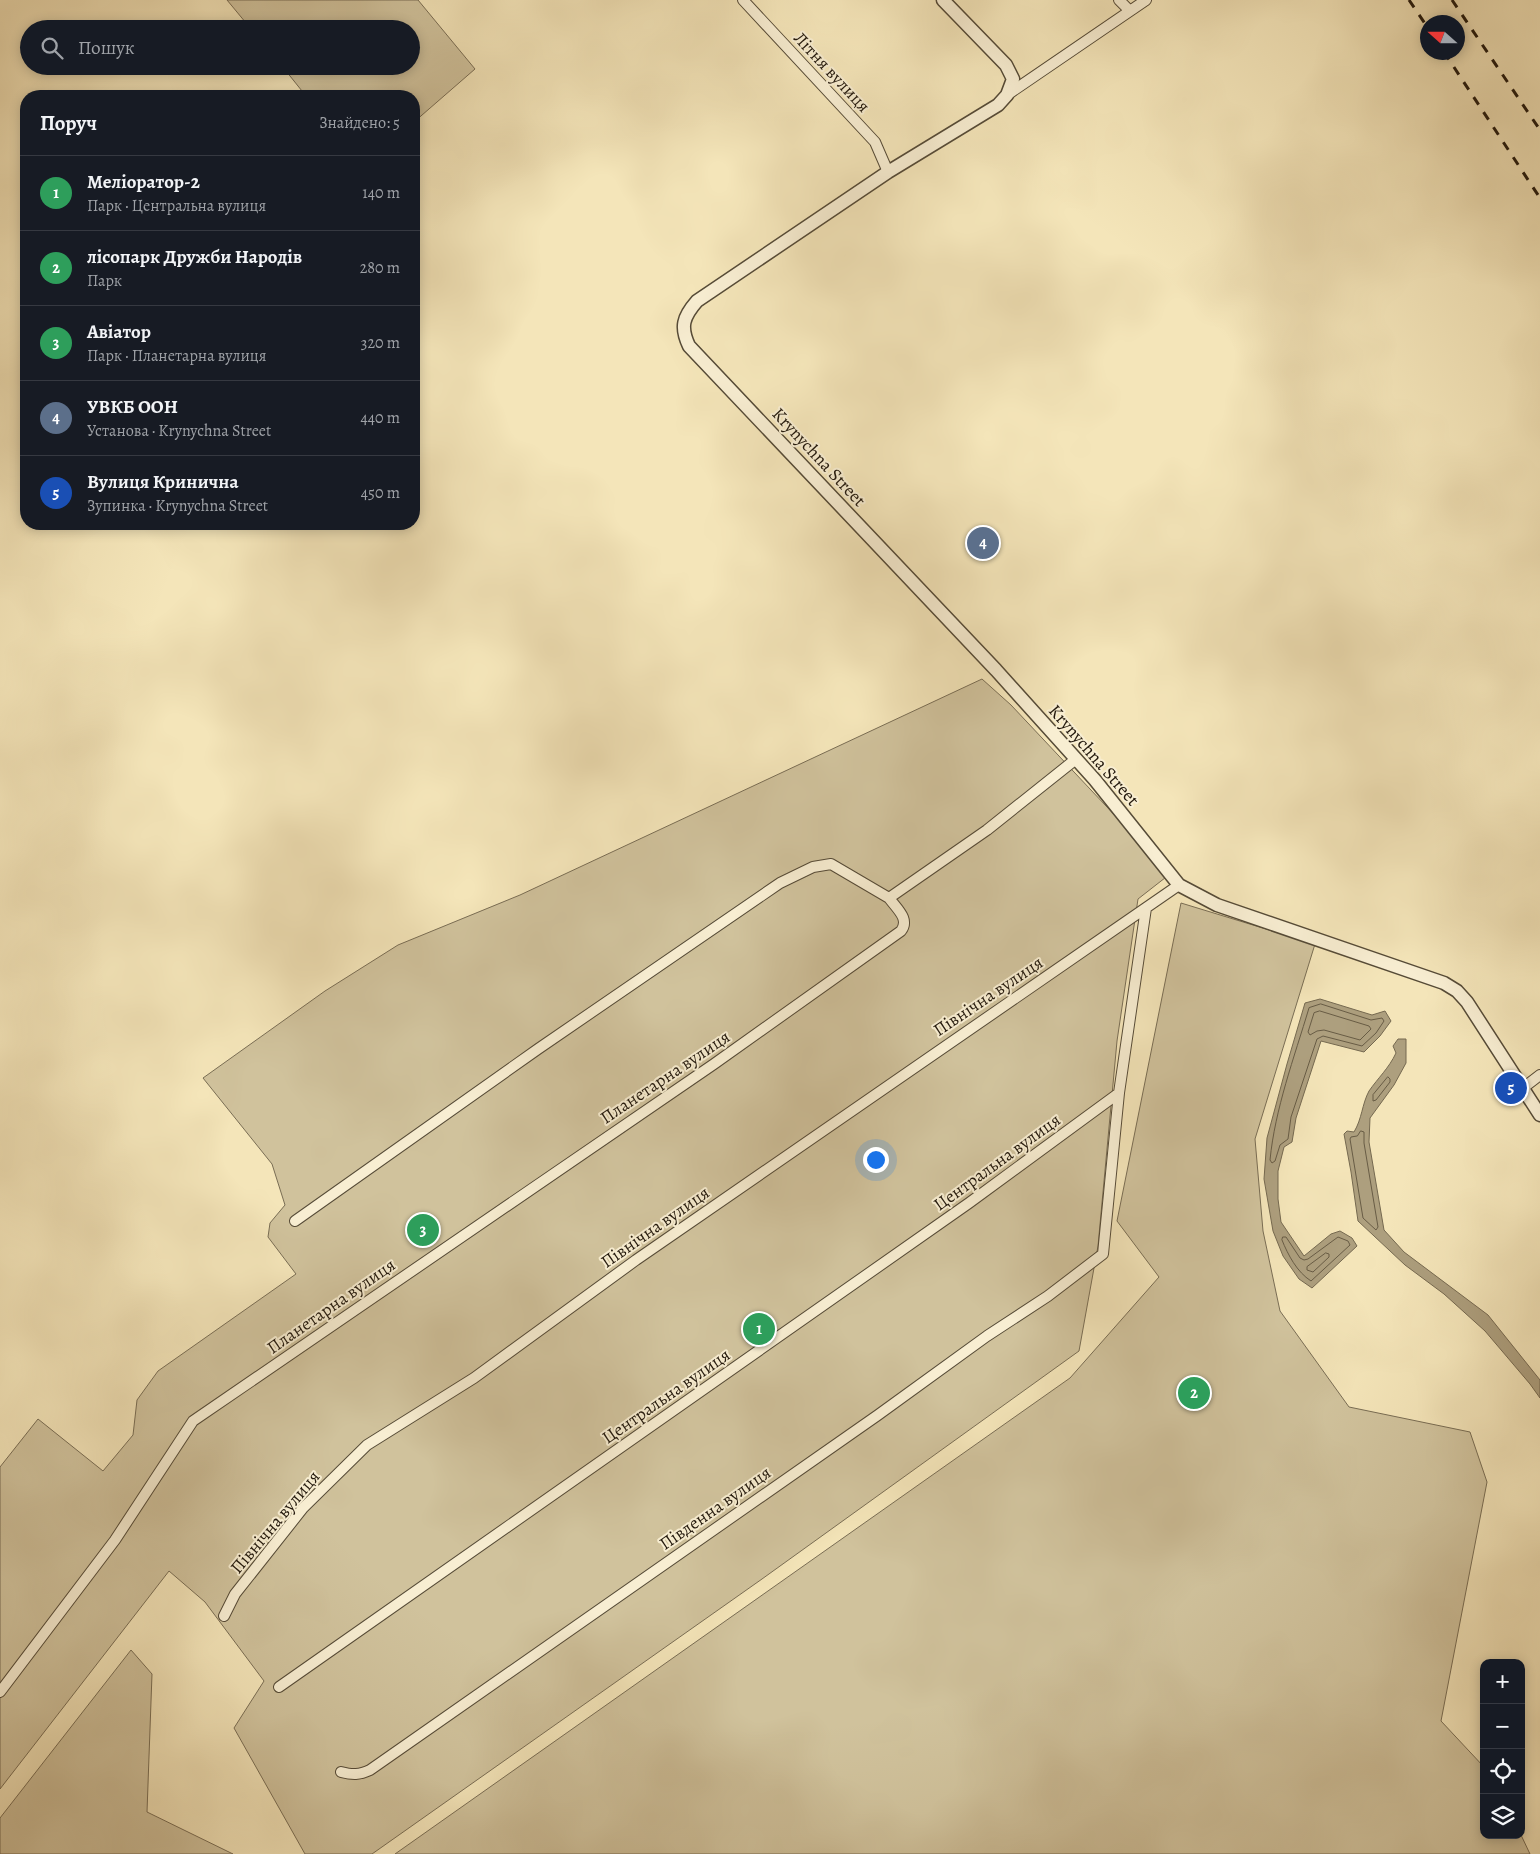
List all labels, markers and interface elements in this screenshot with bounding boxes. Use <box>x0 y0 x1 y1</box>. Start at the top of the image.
north arrow <box>1420 15 1465 60</box>
search box <box>20 20 420 75</box>
street label: Літня вулиця <box>788 26 876 118</box>
icon: search <box>38 34 66 62</box>
text: Пошук <box>78 35 135 61</box>
text: Поруч <box>40 109 97 137</box>
text: Знайдено: 5 <box>319 112 400 134</box>
text: Меліоратор-2 <box>87 169 200 195</box>
text: 1 <box>53 182 59 204</box>
text: 140 m <box>362 182 400 204</box>
text: Парк · Центральна вулиця <box>87 195 266 217</box>
text: лісопарк Дружби Народів <box>87 244 302 270</box>
text: 2 <box>52 257 60 279</box>
text: 280 m <box>360 257 400 279</box>
text: Парк <box>87 270 122 292</box>
text: Авіатор <box>87 319 151 345</box>
text: 3 <box>53 332 59 354</box>
text: 320 m <box>361 332 400 354</box>
text: Парк · Планетарна вулиця <box>87 345 267 367</box>
text: УВКБ ООН <box>87 394 178 420</box>
street label: Krynychna Street <box>767 402 871 512</box>
text: 4 <box>52 407 60 429</box>
text: 440 m <box>360 407 400 429</box>
text: Установа · Krynychna Street <box>87 420 271 442</box>
text: Вулиця Кринична <box>87 469 238 495</box>
text: 5 <box>53 482 59 504</box>
text: 450 m <box>361 482 400 504</box>
text: Зупинка · Krynychna Street <box>87 495 268 517</box>
pin: 4 <box>967 524 999 562</box>
street label: Krynychna Street <box>1043 699 1145 811</box>
street label: Північна вулиця <box>928 950 1048 1042</box>
street label: Планетарна вулиця <box>595 1025 735 1129</box>
pin: 5 <box>1495 1069 1527 1107</box>
street label: Центральна вулиця <box>929 1108 1065 1216</box>
your location <box>863 1147 889 1173</box>
street label: Північна вулиця <box>596 1181 714 1273</box>
pin: 3 <box>407 1211 439 1249</box>
street label: Планетарна вулиця <box>262 1253 400 1359</box>
pin: 1 <box>743 1310 775 1348</box>
street label: Центральна вулиця <box>597 1343 735 1449</box>
pin: 2 <box>1178 1374 1210 1412</box>
street label: Південна вулиця <box>654 1461 776 1555</box>
street label: Північна вулиця <box>225 1465 325 1579</box>
map controls <box>1480 1659 1525 1839</box>
button: + <box>1480 1659 1525 1704</box>
button: − <box>1480 1704 1525 1749</box>
button: locate <box>1480 1749 1525 1794</box>
button: layers <box>1480 1794 1525 1839</box>

